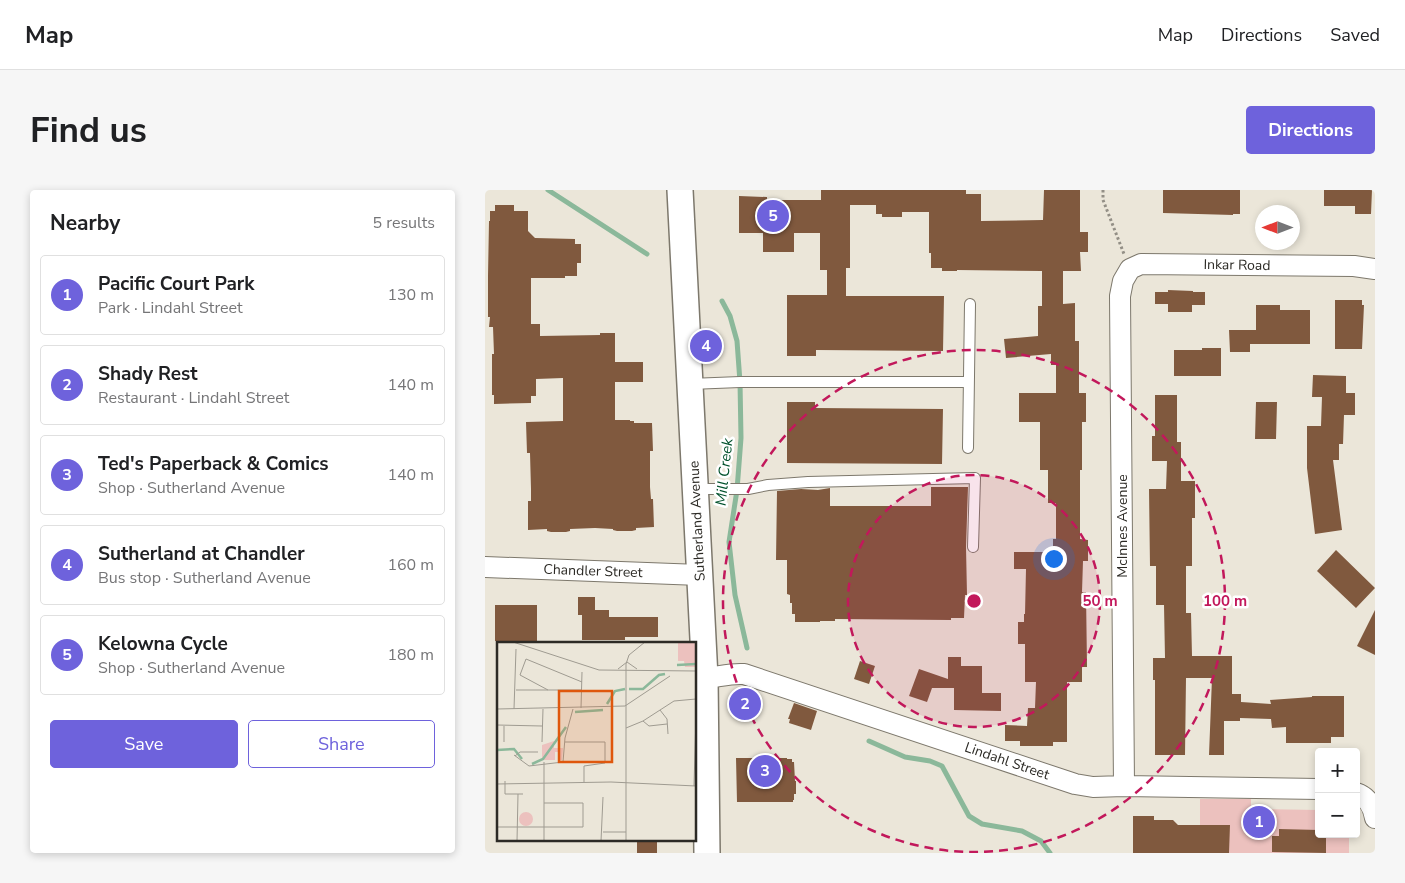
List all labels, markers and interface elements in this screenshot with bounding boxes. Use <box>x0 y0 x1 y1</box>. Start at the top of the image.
text: Map <box>25 19 73 51</box>
text: Map <box>1158 23 1193 47</box>
text: Directions <box>1221 23 1302 47</box>
text: Saved <box>1330 23 1380 47</box>
button: Directions <box>1246 106 1375 154</box>
text: Find us <box>30 107 147 154</box>
pin: 5 <box>757 197 789 235</box>
north arrow <box>1255 205 1300 250</box>
text: Nearby <box>50 209 120 237</box>
text: 5 results <box>373 212 435 234</box>
street label: Inkar Road <box>1203 255 1271 275</box>
text: Pacific Court Park <box>98 271 254 297</box>
text: 1 <box>62 284 72 306</box>
text: 130 m <box>387 284 434 306</box>
text: Park · Lindahl Street <box>98 297 243 319</box>
pin: 4 <box>690 327 722 365</box>
text: Shady Rest <box>98 361 198 387</box>
text: 2 <box>62 374 72 396</box>
text: 140 m <box>387 374 434 396</box>
text: Restaurant · Lindahl Street <box>98 387 289 409</box>
water label: Mill Creek <box>711 437 738 507</box>
text: Ted's Paperback & Comics <box>98 451 328 477</box>
street label: Sutherland Avenue <box>684 460 710 582</box>
text: 3 <box>62 464 72 486</box>
text: 140 m <box>387 464 434 486</box>
street label: McInnes Avenue <box>1113 474 1132 578</box>
text: Shop · Sutherland Avenue <box>98 477 285 499</box>
text: Sutherland at Chandler <box>98 541 305 567</box>
your location <box>1041 546 1067 572</box>
text: 4 <box>62 554 72 576</box>
text: 160 m <box>387 554 434 576</box>
street label: Chandler Street <box>543 560 643 582</box>
text: Bus stop · Sutherland Avenue <box>98 567 311 589</box>
text: 50 m <box>1082 591 1118 611</box>
text: 100 m <box>1203 591 1247 611</box>
centre of rings <box>965 592 983 610</box>
text: Kelowna Cycle <box>98 631 228 657</box>
inset map <box>497 642 696 840</box>
text: 5 <box>62 644 72 666</box>
text: 180 m <box>387 644 434 666</box>
text: Shop · Sutherland Avenue <box>98 657 285 679</box>
pin: 2 <box>729 685 761 723</box>
button: Save <box>50 720 238 768</box>
button: Share <box>248 720 435 768</box>
street label: Lindahl Street <box>962 738 1052 784</box>
map controls <box>1315 748 1360 838</box>
button: + <box>1315 748 1360 793</box>
pin: 3 <box>749 752 781 790</box>
button: − <box>1315 793 1360 838</box>
pin: 1 <box>1243 803 1275 841</box>

